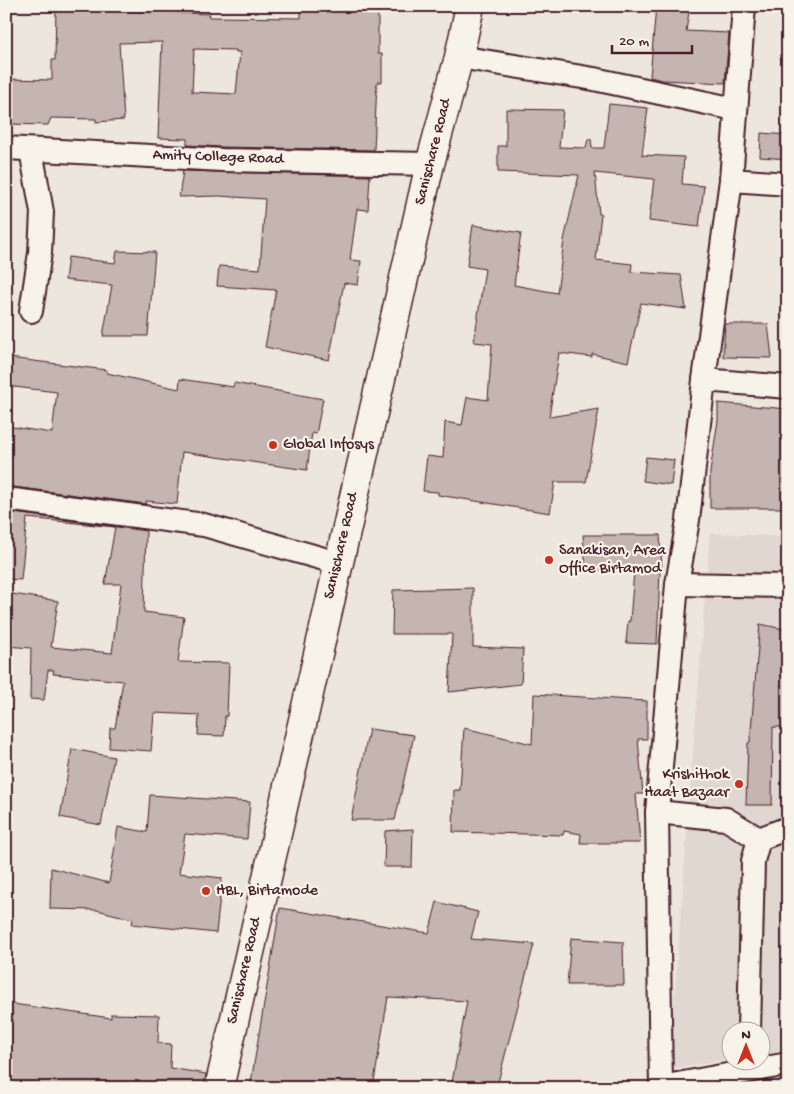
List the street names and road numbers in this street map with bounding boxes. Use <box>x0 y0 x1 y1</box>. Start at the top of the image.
street label: Sanischare Road <box>412 95 457 207</box>
street label: Amity College Road <box>152 146 285 170</box>
street label: Sanischare Road <box>321 489 364 601</box>
street label: Sanischare Road <box>224 914 267 1026</box>

